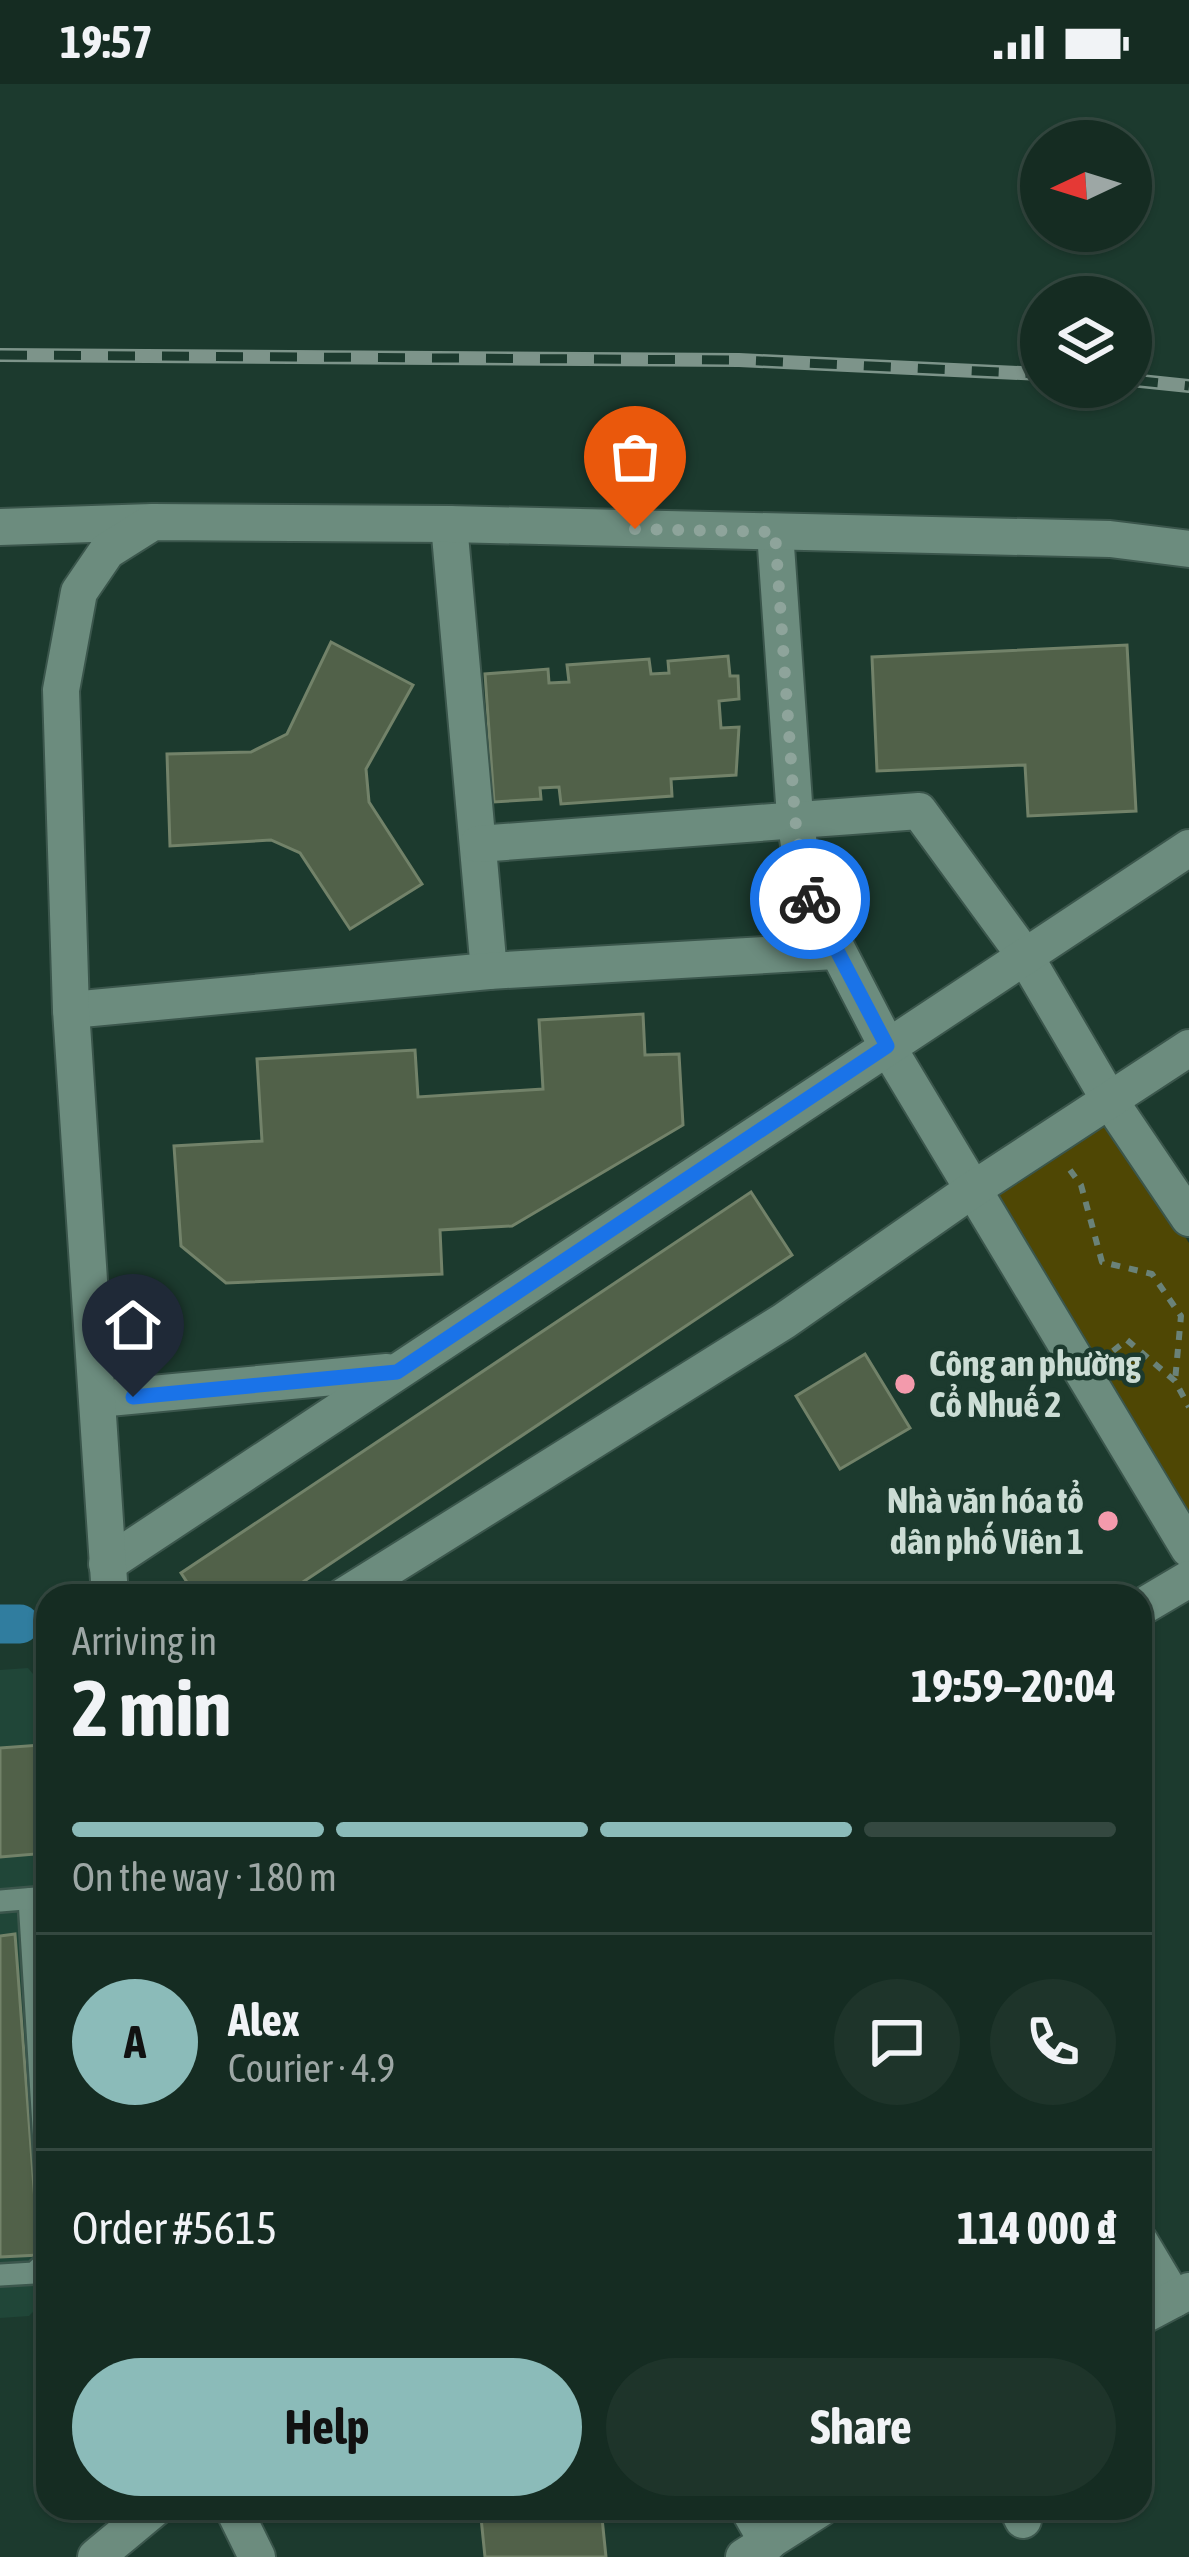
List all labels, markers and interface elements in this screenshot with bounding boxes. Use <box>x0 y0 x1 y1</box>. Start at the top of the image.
text: 19:57 <box>60 16 153 68</box>
north arrow <box>1020 120 1152 252</box>
map controls <box>1020 120 1152 408</box>
button: layers <box>1020 276 1152 408</box>
pin <box>584 406 686 529</box>
icon: bag <box>602 424 668 490</box>
courier <box>750 839 870 959</box>
icon: bike <box>777 866 843 932</box>
pin <box>82 1274 184 1397</box>
icon: home <box>100 1292 166 1358</box>
place label: Công an phường Cổ Nhuế 2 <box>929 1342 1141 1425</box>
marker: Công an phường Cổ Nhuế 2 <box>892 1371 918 1397</box>
place label: Nhà văn hóa tổ dân phố Viên 1 <box>887 1479 1084 1562</box>
marker: Nhà văn hóa tổ dân phố Viên 1 <box>1095 1508 1121 1534</box>
text: Arriving in <box>72 1619 217 1663</box>
text: 19:59–20:04 <box>911 1660 1116 1712</box>
text: 2 min <box>72 1663 231 1753</box>
text: On the way · 180 m <box>72 1855 337 1899</box>
button: chat <box>834 1979 960 2105</box>
button: phone <box>990 1979 1116 2105</box>
text: Alex <box>228 1994 300 2046</box>
text: A <box>124 2016 146 2068</box>
text: Courier · 4.9 <box>228 2046 395 2090</box>
text: Order #5615 <box>72 2202 277 2254</box>
text: 114 000 ₫ <box>957 2202 1116 2254</box>
button: Help <box>72 2358 582 2496</box>
button: Share <box>606 2358 1116 2496</box>

